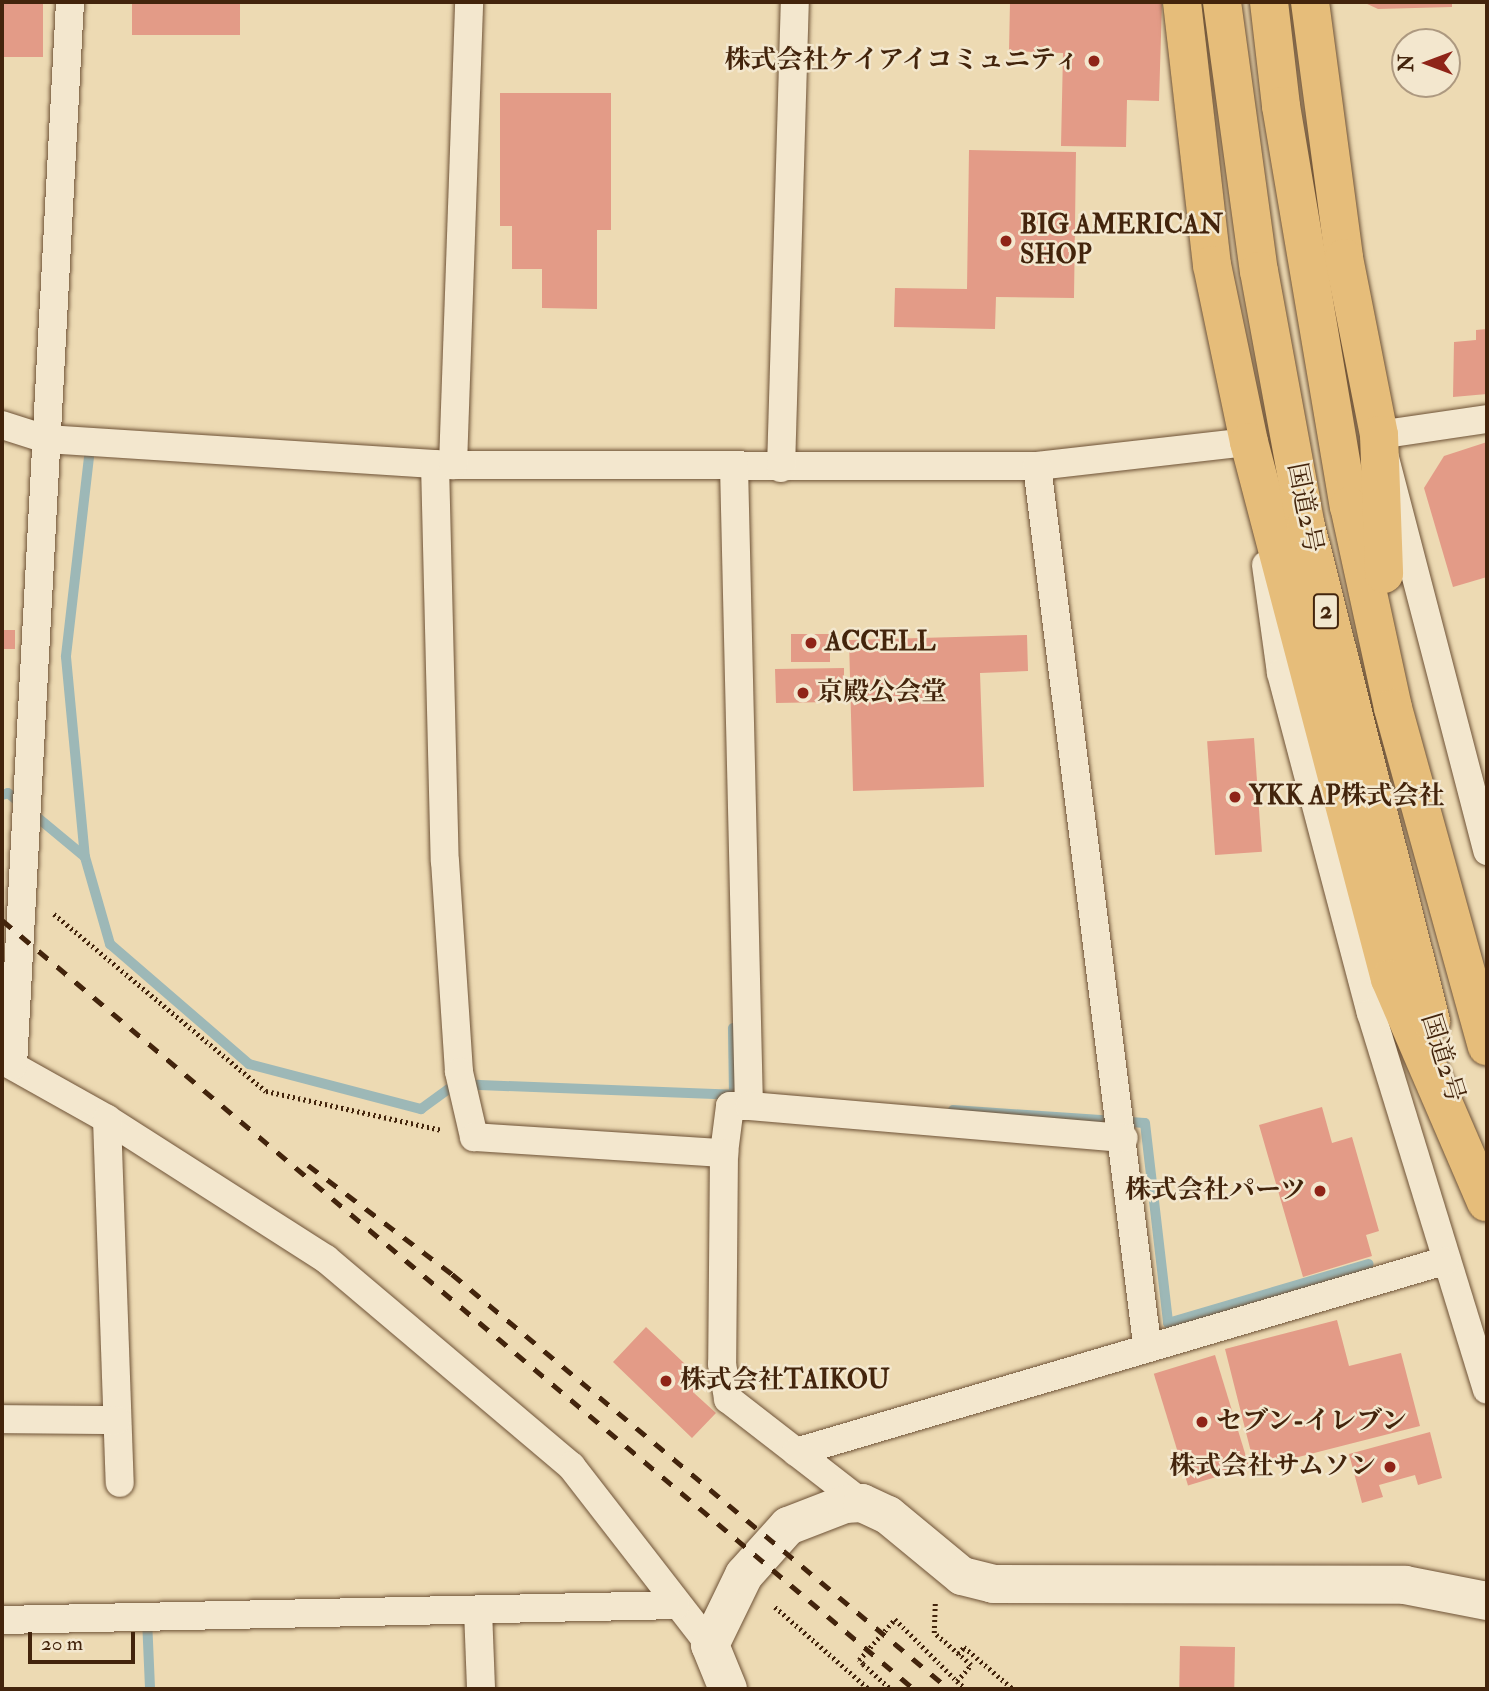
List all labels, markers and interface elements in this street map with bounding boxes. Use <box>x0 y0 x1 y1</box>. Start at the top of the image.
north arrow <box>1391 28 1461 98</box>
place label: 株式会社ケイアイコミュニティ <box>716 45 1080 77</box>
marker: 株式会社ケイアイコミュニティ <box>1086 53 1102 69</box>
text: N <box>1395 55 1419 72</box>
place label: BIG AMERICAN SHOP <box>1020 210 1223 272</box>
marker: BIG AMERICAN SHOP <box>998 233 1014 249</box>
street label: 国道2号 <box>1280 460 1328 556</box>
road number: 2 <box>1312 590 1340 632</box>
place label: ACCELL <box>825 627 936 659</box>
marker: ACCELL <box>803 635 819 651</box>
place label: 京殿公会堂 <box>817 677 947 709</box>
marker: 京殿公会堂 <box>795 685 811 701</box>
place label: YKK AP株式会社 <box>1249 781 1445 813</box>
marker: YKK AP株式会社 <box>1227 789 1243 805</box>
street label: 国道2号 <box>1414 1010 1470 1106</box>
place label: 株式会社パーツ <box>1124 1175 1306 1207</box>
marker: 株式会社パーツ <box>1312 1183 1328 1199</box>
place label: 株式会社TAIKOU <box>680 1365 890 1397</box>
marker: 株式会社TAIKOU <box>658 1373 674 1389</box>
place label: セブン-イレブン <box>1216 1406 1409 1438</box>
marker: セブン-イレブン <box>1194 1414 1210 1430</box>
place label: 株式会社サムソン <box>1168 1451 1376 1483</box>
marker: 株式会社サムソン <box>1382 1459 1398 1475</box>
scale bar <box>32 1618 138 1662</box>
text: 20 m <box>41 1630 83 1657</box>

